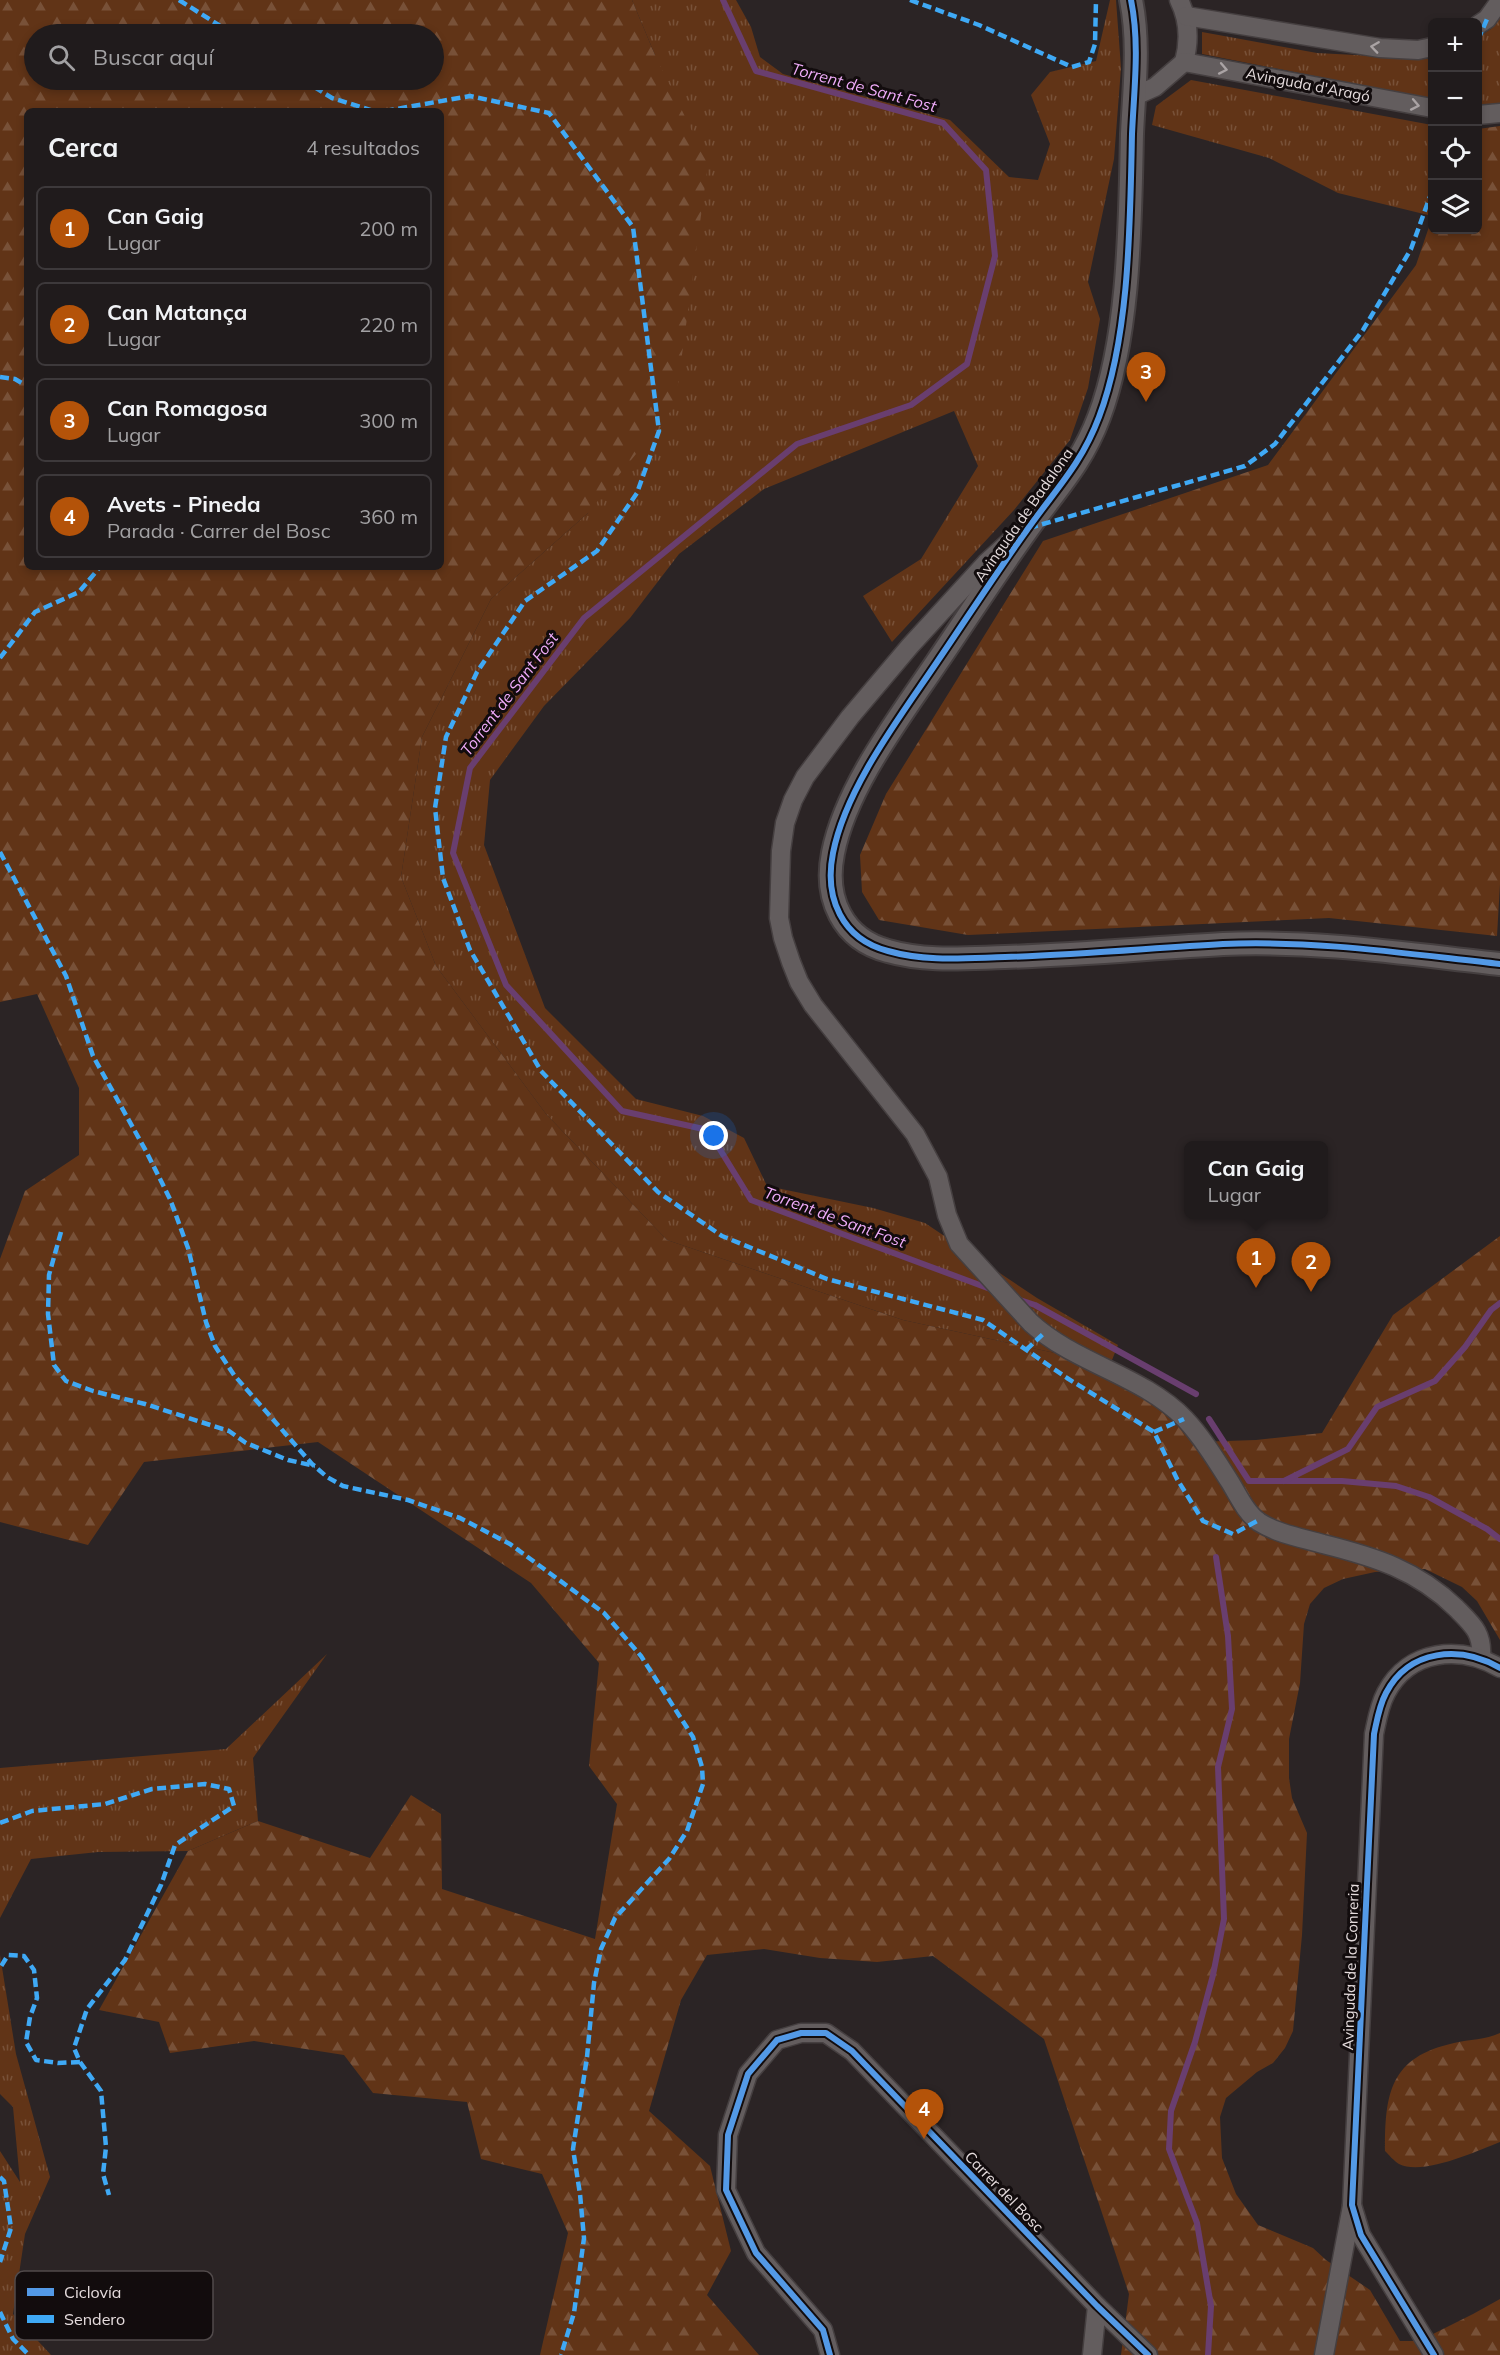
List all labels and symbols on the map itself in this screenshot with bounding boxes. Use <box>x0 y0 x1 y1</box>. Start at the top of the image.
one-way arrow <box>1370 41 1379 53</box>
water label: Torrent de Sant Fost <box>789 58 939 116</box>
one-way arrow <box>1218 62 1228 75</box>
street label: Avinguda d'Aragó <box>1244 63 1372 106</box>
one-way arrow <box>1410 98 1420 111</box>
pin: 3 <box>1126 352 1166 402</box>
street label: Avinguda de Badalona <box>970 444 1077 585</box>
water label: Torrent de Sant Fost <box>456 628 562 760</box>
your location <box>699 1121 728 1150</box>
water label: Torrent de Sant Fost <box>761 1182 909 1252</box>
pin: 1 <box>1236 1238 1276 1288</box>
pin: 2 <box>1292 1242 1330 1292</box>
street label: Avinguda de la Conreria <box>1338 1883 1363 2051</box>
pin: 4 <box>904 2090 944 2139</box>
street label: Carrer del Bosc <box>961 2147 1048 2236</box>
legend <box>15 2271 213 2340</box>
text: Ciclovía <box>64 2282 121 2302</box>
text: Sendero <box>64 2309 125 2329</box>

